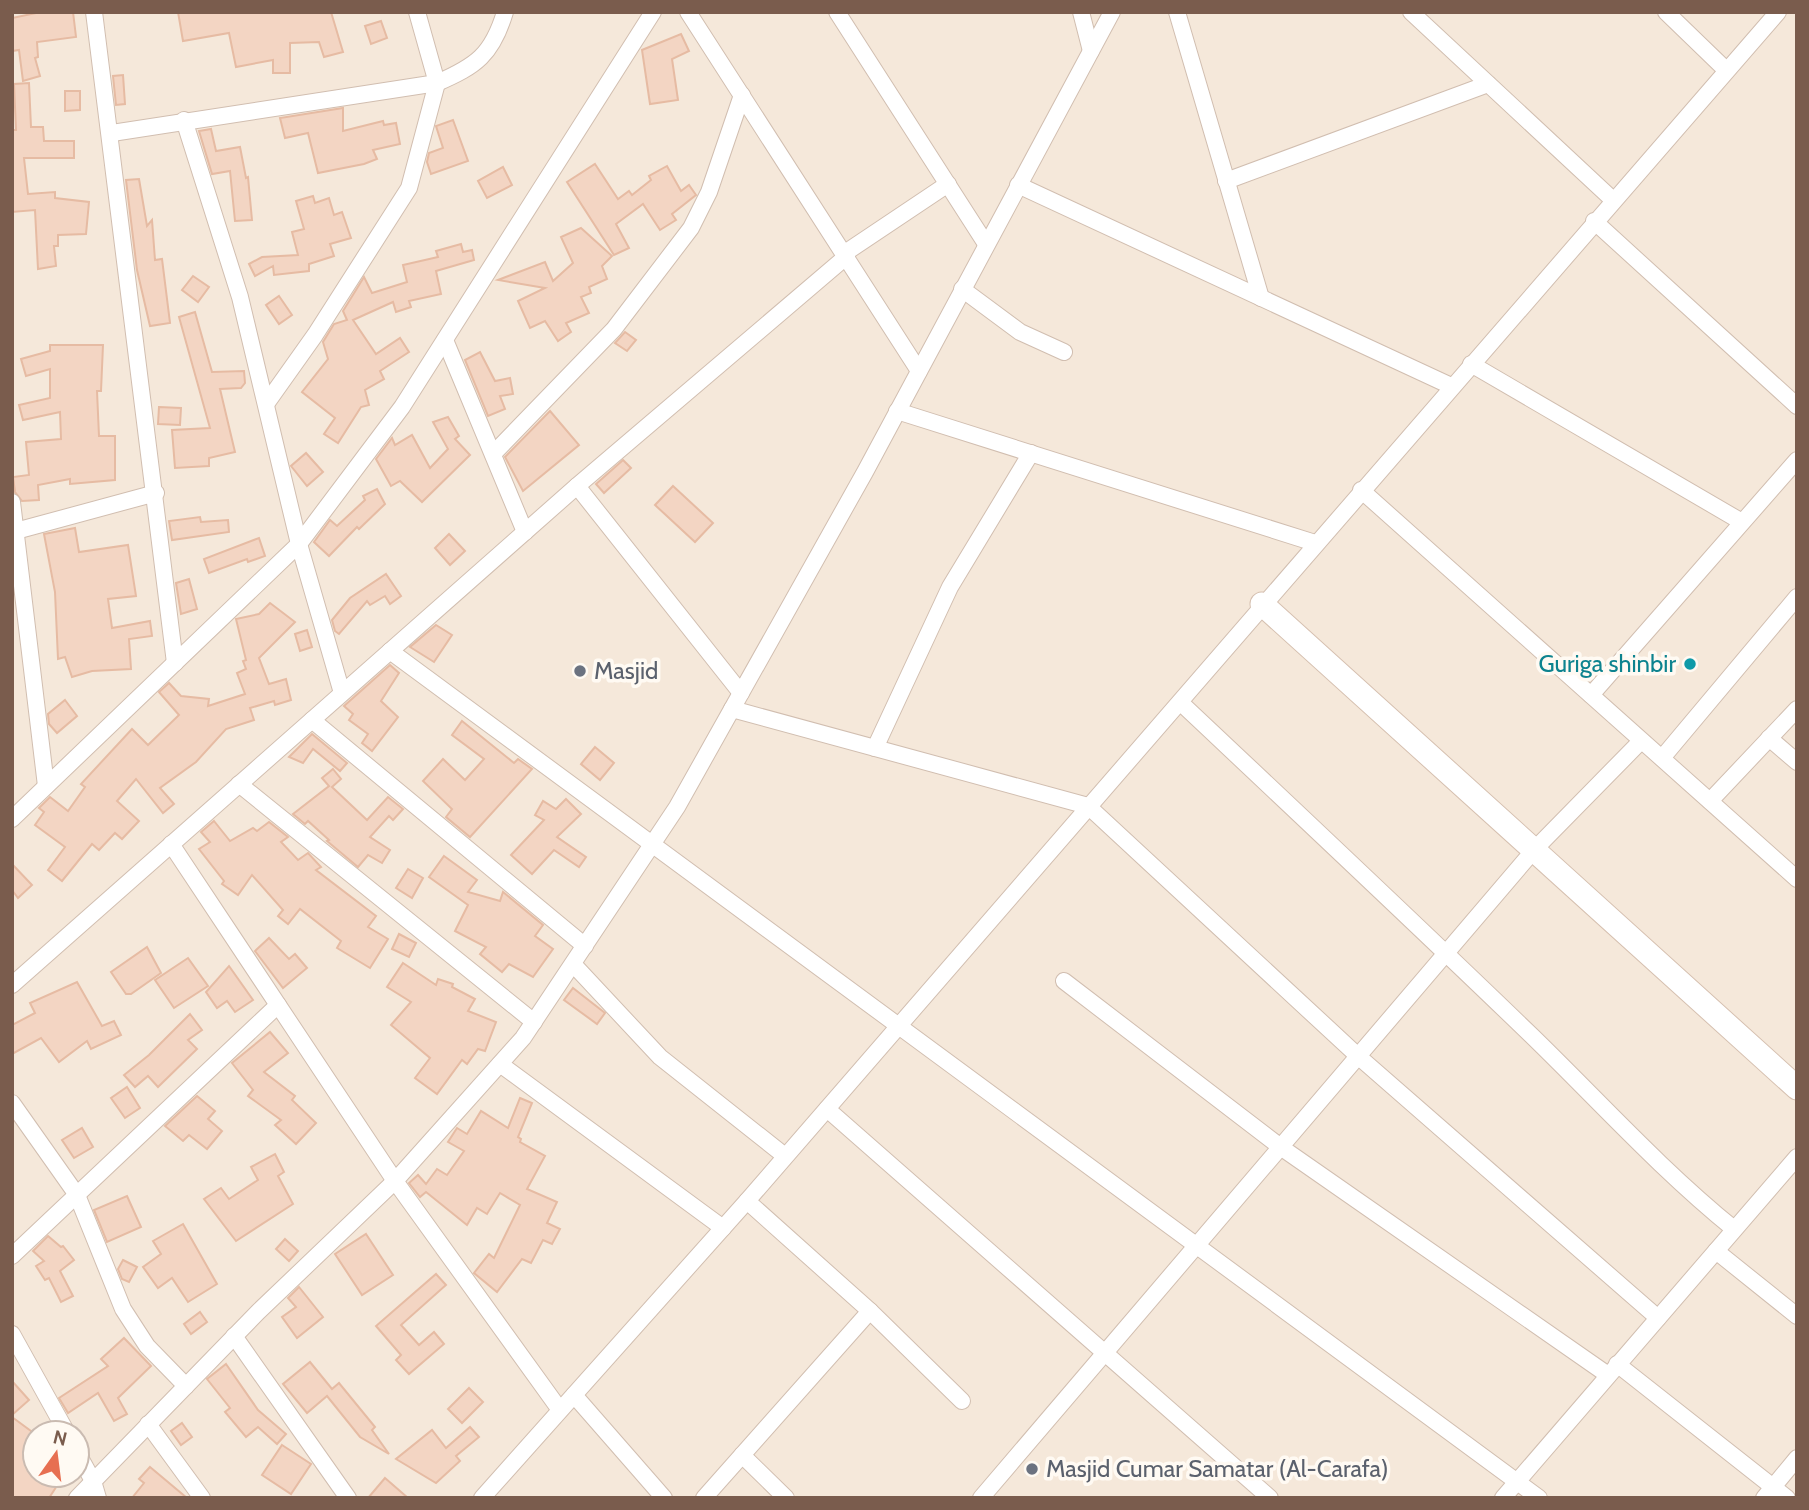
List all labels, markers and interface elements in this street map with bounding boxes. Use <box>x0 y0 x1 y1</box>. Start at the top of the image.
place label: Guriga shinbir <box>1538 649 1676 678</box>
place label: Masjid <box>594 656 658 685</box>
marker: Guriga shinbir <box>1682 656 1698 672</box>
marker: Masjid <box>572 663 588 679</box>
north arrow <box>21 1419 91 1489</box>
text: N <box>51 1425 69 1451</box>
place label: Masjid Cumar Samatar (Al-Carafa) <box>1046 1454 1388 1483</box>
marker: Masjid Cumar Samatar (Al-Carafa) <box>1024 1461 1040 1477</box>

